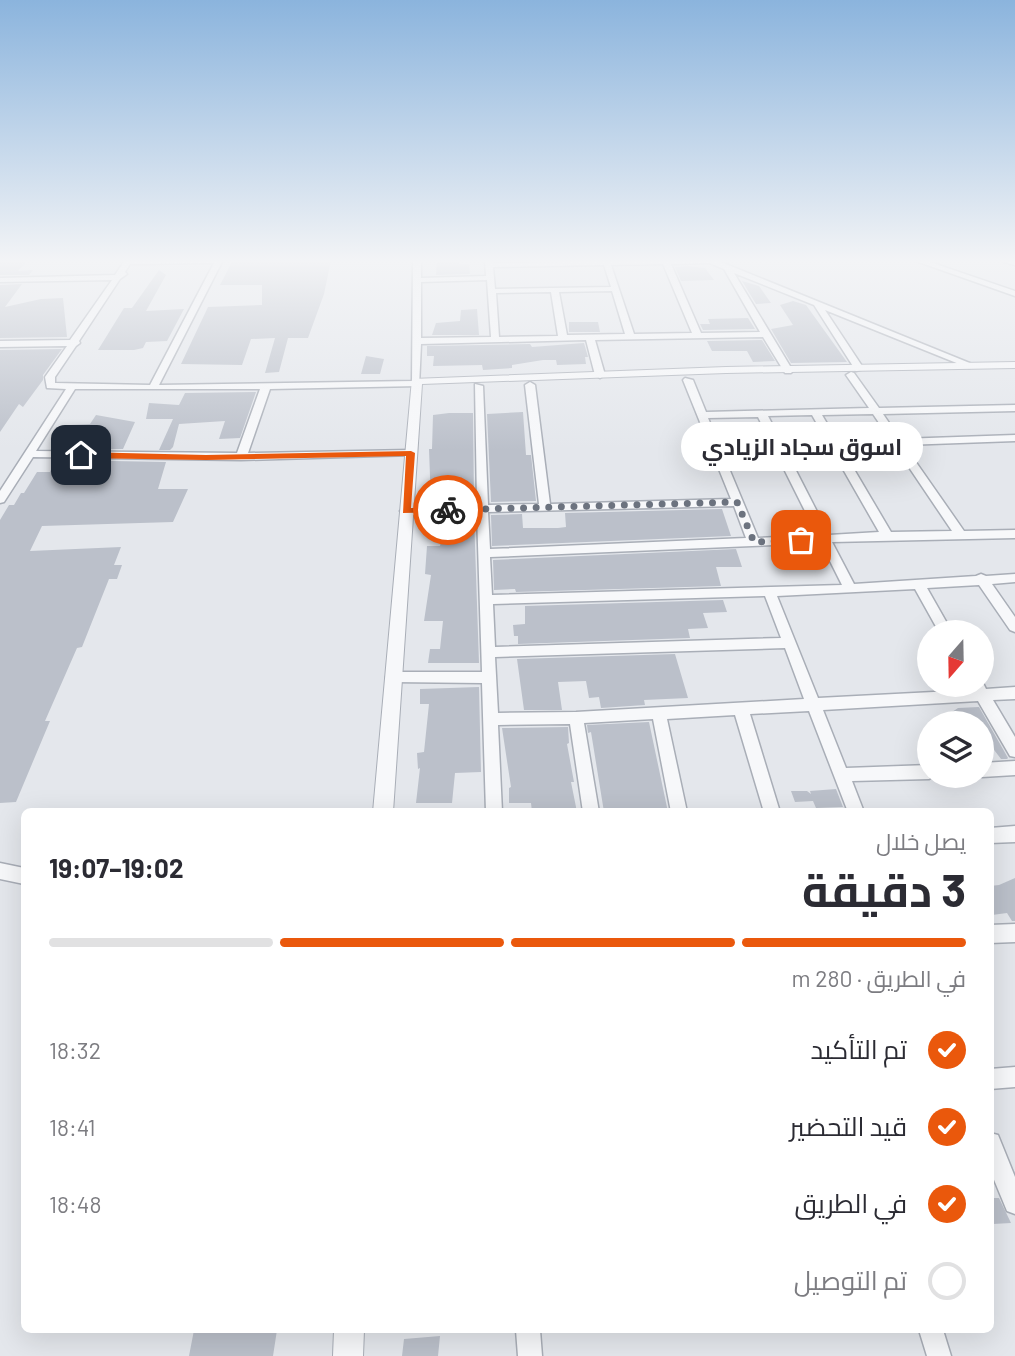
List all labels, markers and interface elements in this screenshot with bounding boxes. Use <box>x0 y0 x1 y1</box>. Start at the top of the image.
callout: اسوق سجاد الزيادي <box>680 421 922 470</box>
pin <box>51 425 111 485</box>
text: اسوق سجاد الزيادي <box>702 432 902 460</box>
icon: home <box>62 436 100 474</box>
courier <box>413 475 483 545</box>
icon: bike <box>429 491 467 529</box>
pin <box>771 510 831 570</box>
icon: bag <box>782 521 820 559</box>
north arrow <box>917 620 994 696</box>
map controls <box>917 620 994 788</box>
button: layers <box>917 711 994 788</box>
text: يصل خلال <box>876 827 966 855</box>
text: 19:02–19:07 <box>49 852 183 883</box>
text: 3 دقيقة <box>802 861 966 916</box>
text: في الطريق · 280 m <box>791 964 966 992</box>
icon: check <box>928 1031 966 1069</box>
text: تم التأكيد <box>810 1033 907 1064</box>
text: 18:32 <box>49 1036 101 1064</box>
icon: check <box>928 1108 966 1146</box>
text: قيد التحضير <box>789 1110 907 1141</box>
text: 18:41 <box>49 1113 95 1141</box>
icon: check <box>928 1185 966 1223</box>
text: في الطريق <box>794 1187 907 1218</box>
text: 18:48 <box>49 1190 102 1218</box>
text: تم التوصيل <box>794 1264 907 1295</box>

